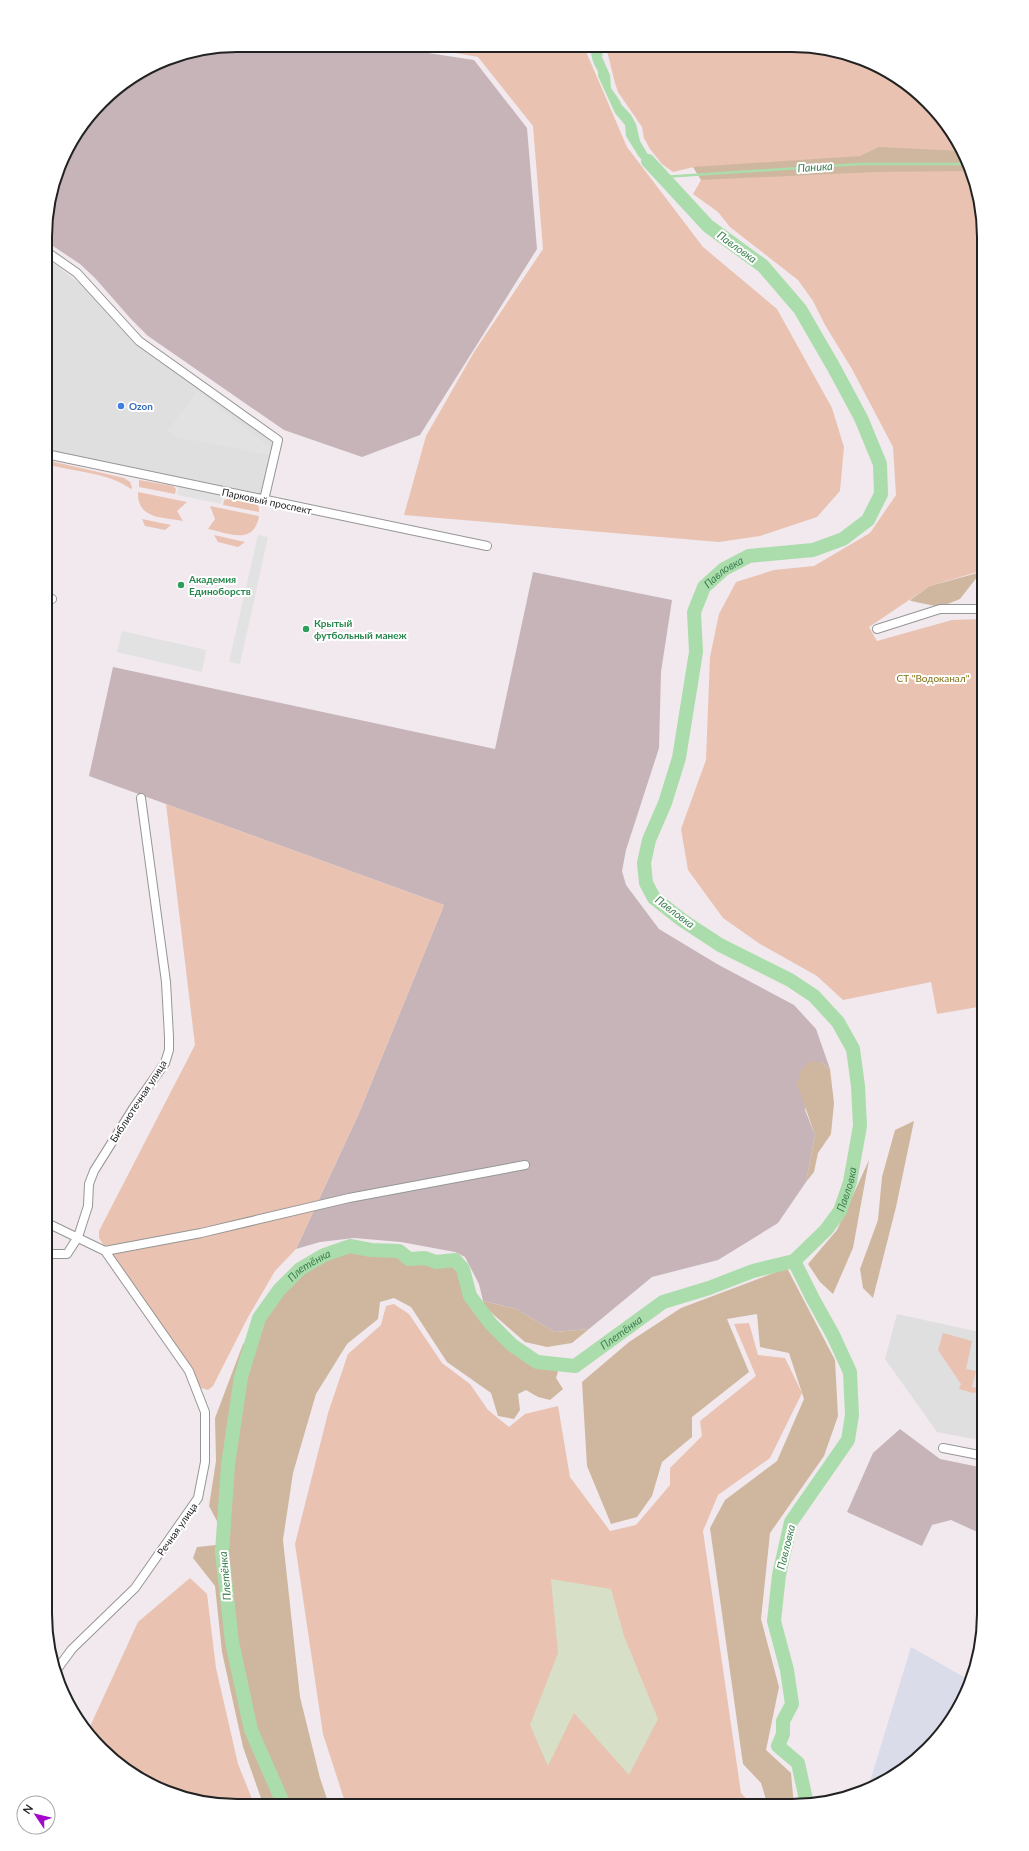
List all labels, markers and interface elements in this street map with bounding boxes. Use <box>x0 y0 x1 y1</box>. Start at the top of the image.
water label: Паника <box>797 159 833 174</box>
water label: Павловка <box>715 228 760 266</box>
place label: Ozon <box>129 400 153 412</box>
marker: Ozon <box>116 401 126 411</box>
street label: Парковый проспект <box>221 486 313 516</box>
water label: Павловка <box>701 553 746 590</box>
place label: Академия Единоборств <box>188 573 251 597</box>
marker: Академия Единоборств <box>176 580 186 590</box>
place label: Крытый футбольный манеж <box>314 617 407 641</box>
marker: Крытый футбольный манеж <box>301 624 311 634</box>
park label: СТ "Водоканал" <box>897 672 970 684</box>
water label: Павловка <box>653 893 698 931</box>
street label: Библиотечная улица <box>107 1058 169 1144</box>
water label: Павловка <box>833 1166 859 1213</box>
water label: Плетёнка <box>284 1246 332 1284</box>
water label: Плетёнка <box>597 1312 645 1352</box>
street label: Речная улица <box>154 1500 200 1558</box>
water label: Павловка <box>774 1523 797 1571</box>
water label: Плетёнка <box>216 1551 233 1601</box>
north arrow <box>16 1795 56 1835</box>
text: N <box>20 1802 35 1816</box>

